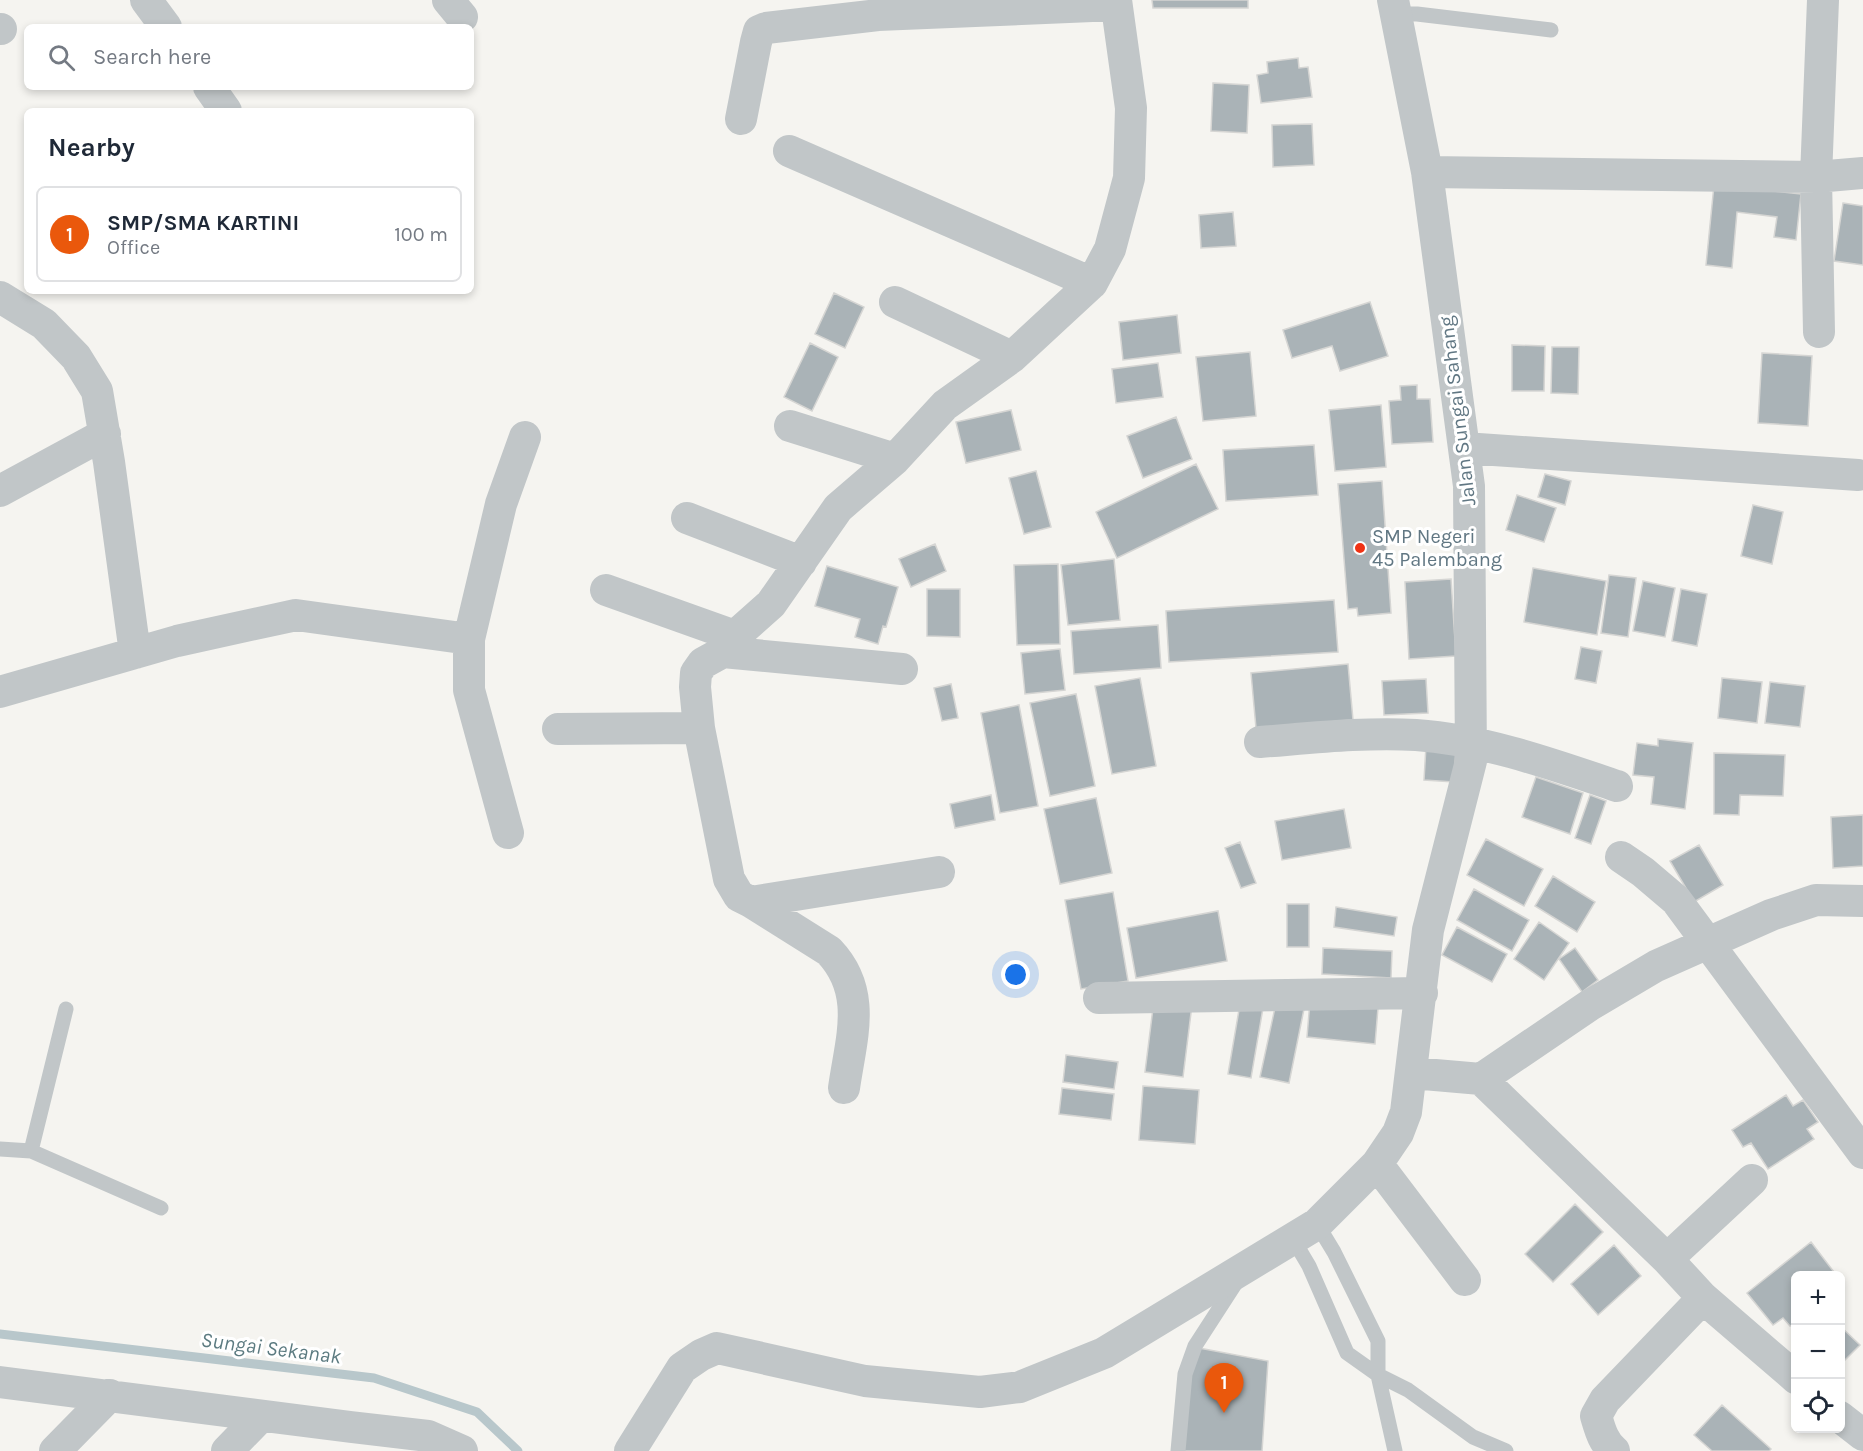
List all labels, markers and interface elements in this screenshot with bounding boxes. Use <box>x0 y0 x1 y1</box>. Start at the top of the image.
search box <box>24 24 474 90</box>
icon: search <box>45 41 78 74</box>
text: Search here <box>93 44 211 70</box>
text: Nearby <box>48 132 135 163</box>
text: SMP/SMA KARTINI <box>107 210 299 236</box>
text: 1 <box>66 223 73 246</box>
text: 100 m <box>394 223 448 246</box>
text: Office <box>107 236 160 259</box>
street label: Jalan Sungai Sahang <box>1434 315 1481 507</box>
place label: SMP Negeri 45 Palembang <box>1372 525 1502 571</box>
marker: SMP Negeri 45 Palembang <box>1353 541 1367 555</box>
your location <box>1001 960 1030 989</box>
map controls <box>1791 1271 1845 1433</box>
button: + <box>1791 1271 1845 1325</box>
button: − <box>1791 1325 1845 1379</box>
water label: Sungai Sekanak <box>200 1328 343 1369</box>
pin: 1 <box>1204 1364 1244 1413</box>
button: locate <box>1791 1379 1845 1433</box>

